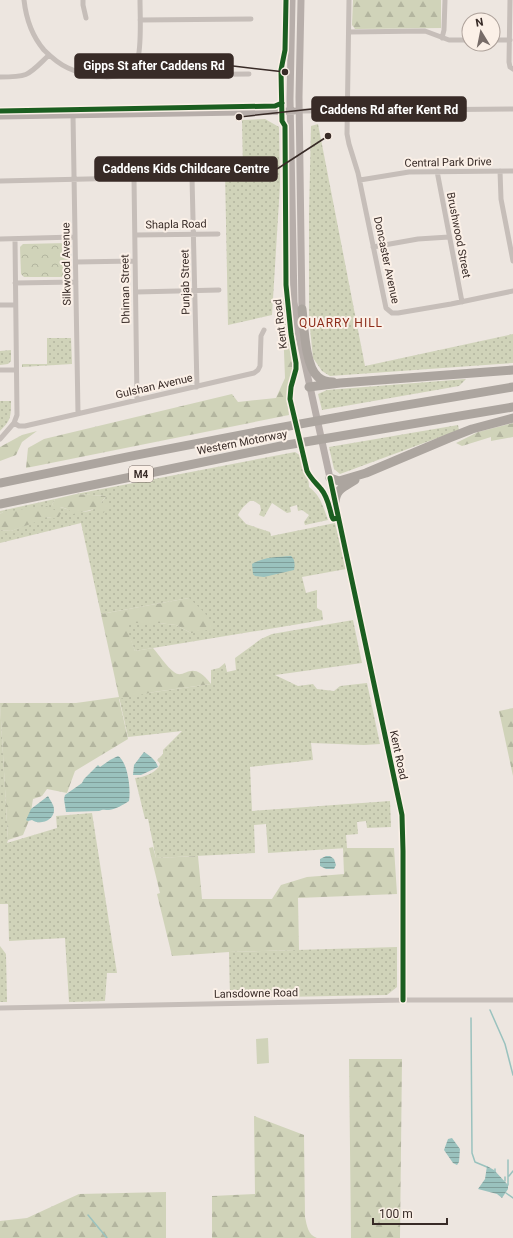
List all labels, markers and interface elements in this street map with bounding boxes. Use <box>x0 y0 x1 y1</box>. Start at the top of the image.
north arrow <box>461 12 501 52</box>
text: N <box>474 16 485 30</box>
callout: Gipps St after Caddens Rd <box>75 54 233 78</box>
text: Gipps St after Caddens Rd <box>83 59 225 73</box>
callout: Caddens Rd after Kent Rd <box>312 97 466 121</box>
text: Caddens Rd after Kent Rd <box>320 103 458 117</box>
street label: Central Park Drive <box>404 155 492 170</box>
callout: Caddens Kids Childcare Centre <box>95 157 277 181</box>
text: Caddens Kids Childcare Centre <box>103 162 270 176</box>
street label: Brushwood Street <box>444 191 473 279</box>
street label: Doncaster Avenue <box>371 215 402 305</box>
street label: Shapla Road <box>145 217 207 232</box>
street label: Silkwood Avenue <box>59 222 74 306</box>
street label: Punjab Street <box>178 249 193 315</box>
street label: Dhiman Street <box>118 254 133 324</box>
street label: Kent Road <box>271 298 290 350</box>
district label: QUARRY HILL <box>299 316 383 330</box>
street label: Gulshan Avenue <box>114 371 194 402</box>
street label: Western Motorway <box>196 427 289 458</box>
road number: M4 <box>129 466 153 482</box>
street label: Kent Road <box>387 729 410 781</box>
street label: Lansdowne Road <box>214 986 298 1001</box>
scale bar <box>373 1200 447 1226</box>
text: 100 m <box>379 1207 413 1221</box>

